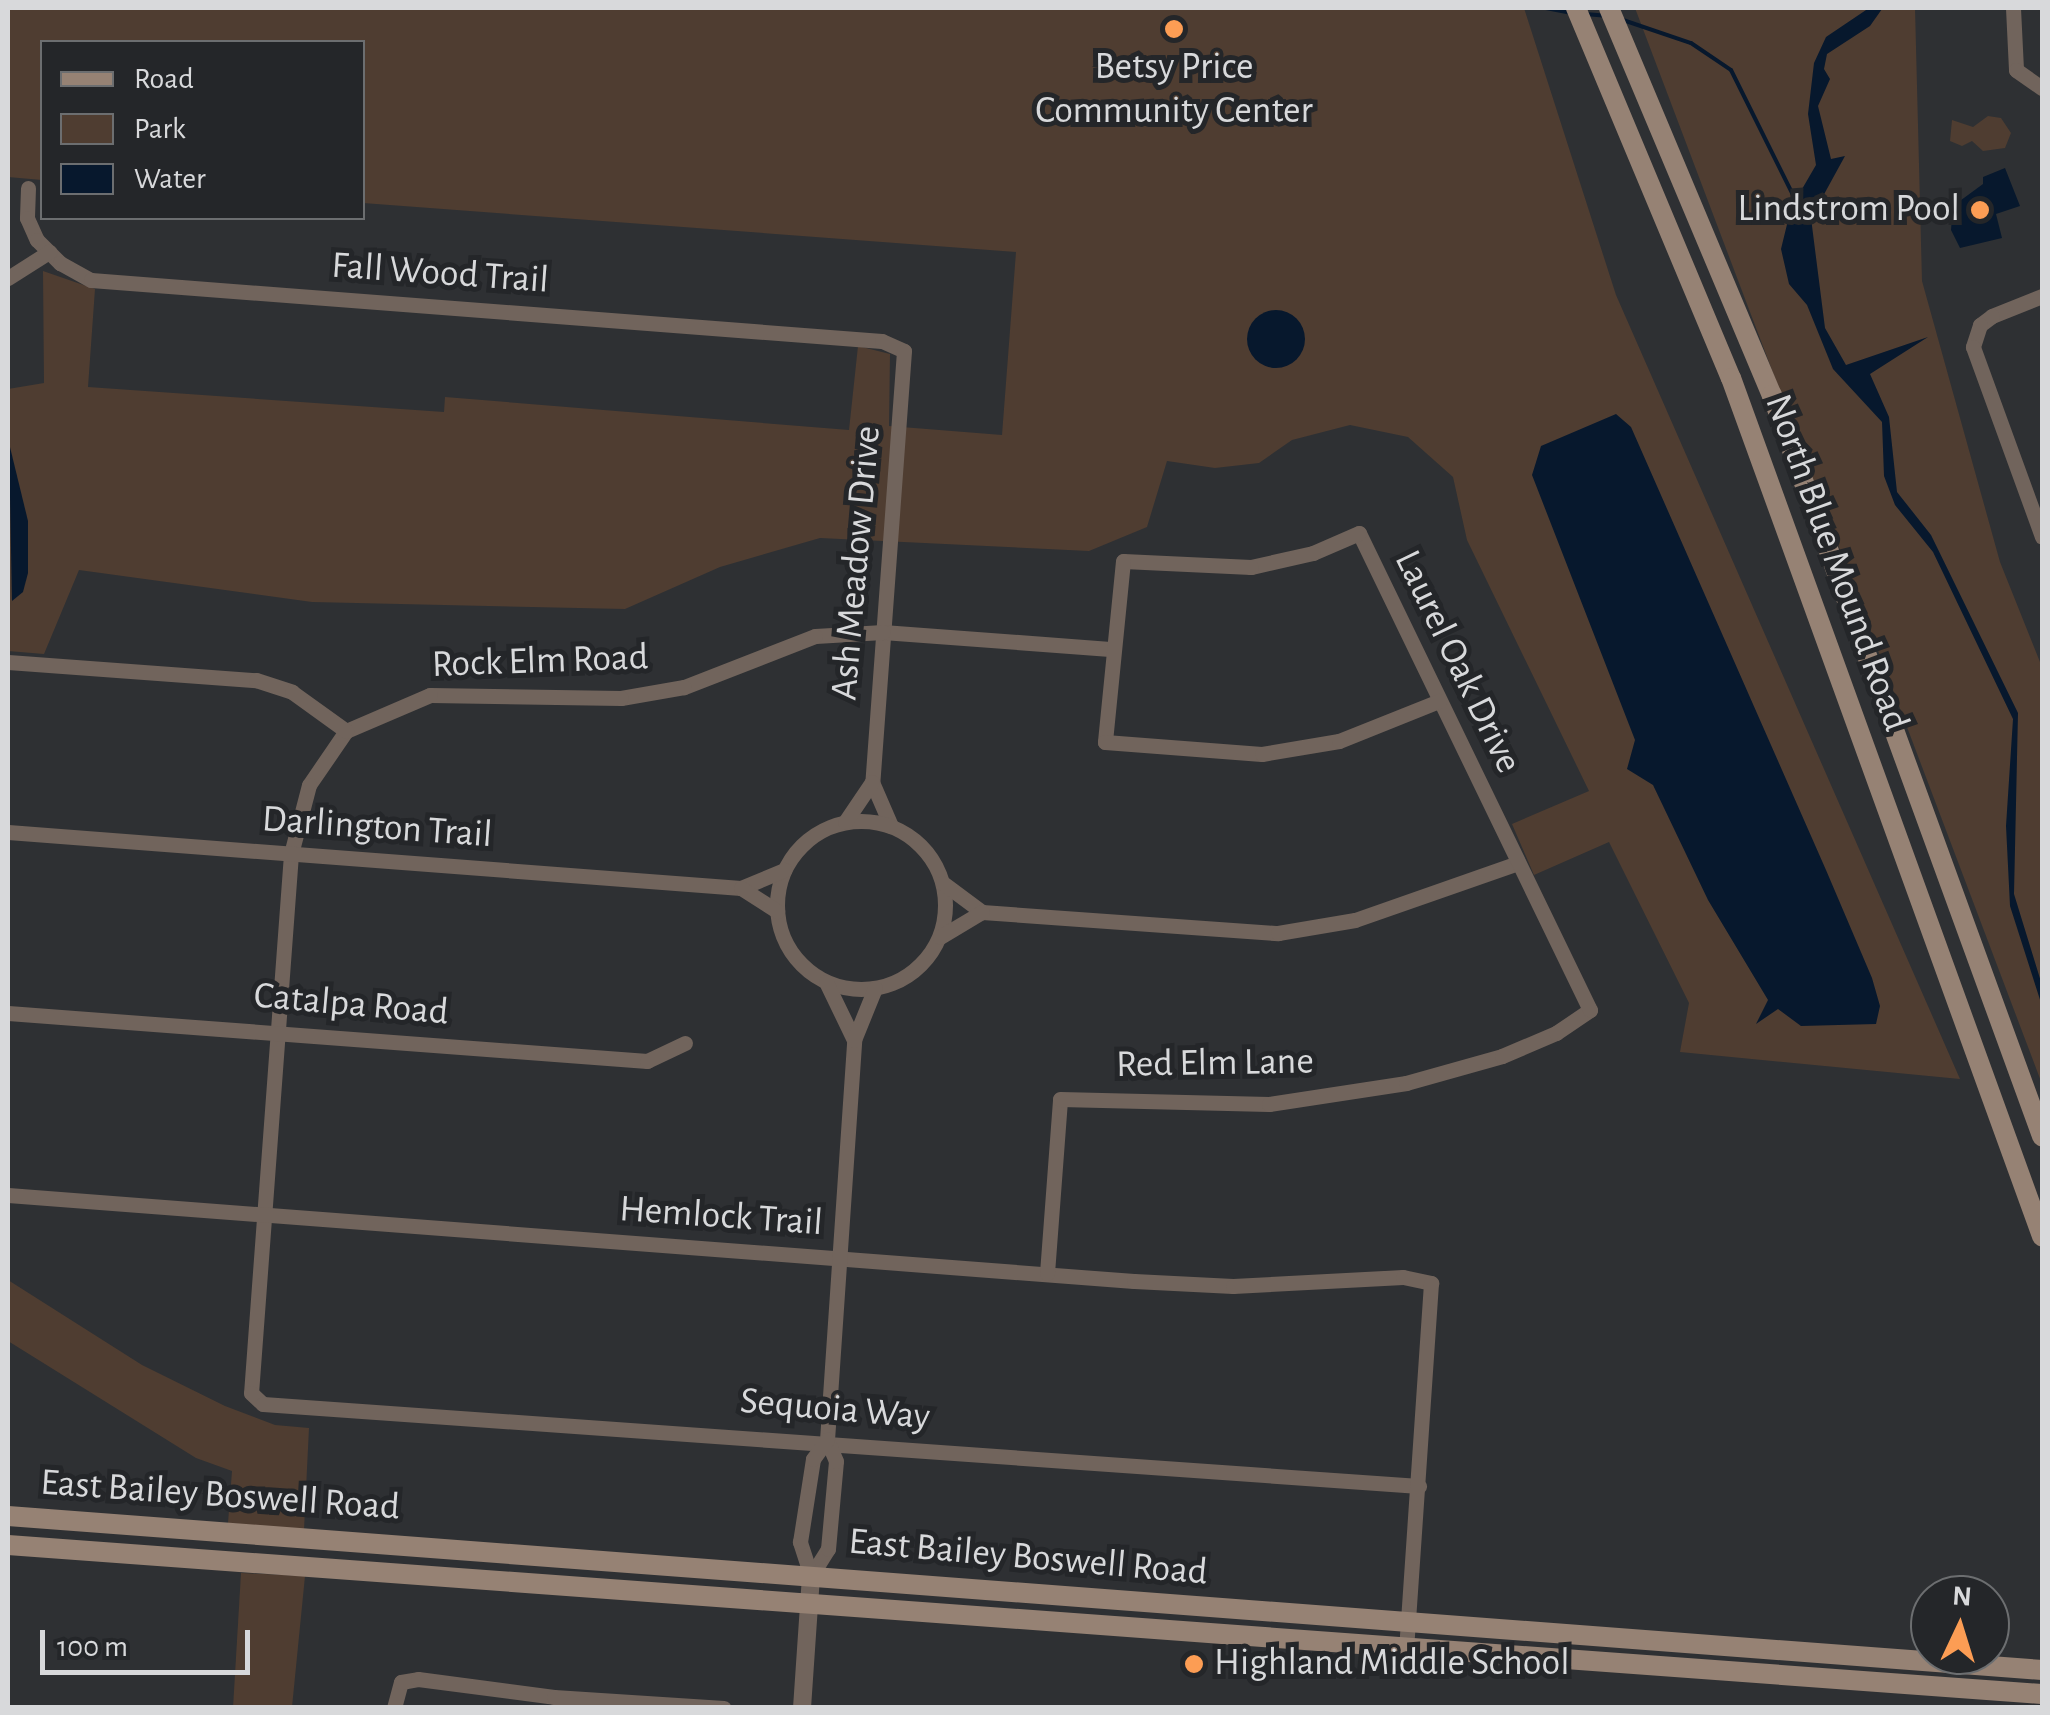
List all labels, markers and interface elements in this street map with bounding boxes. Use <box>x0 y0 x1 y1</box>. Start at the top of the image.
marker: Betsy Price Community Center <box>1163 18 1185 40</box>
legend <box>40 40 365 220</box>
place label: Betsy Price Community Center <box>1035 45 1313 134</box>
text: Road <box>134 64 194 94</box>
text: Park <box>134 114 186 144</box>
text: Water <box>134 164 206 194</box>
place label: Lindstrom Pool <box>1737 187 1960 233</box>
marker: Lindstrom Pool <box>1969 199 1991 221</box>
street label: Fall Wood Trail <box>330 244 550 304</box>
street label: North Blue Mound Road <box>1754 388 1918 738</box>
street label: Ash Meadow Drive <box>822 424 892 702</box>
street label: Laurel Oak Drive <box>1383 543 1531 781</box>
street label: Rock Elm Road <box>431 635 649 689</box>
street label: Darlington Trail <box>260 797 494 859</box>
street label: Catalpa Road <box>252 974 450 1036</box>
street label: Red Elm Lane <box>1116 1039 1314 1089</box>
street label: Hemlock Trail <box>618 1187 824 1247</box>
street label: Sequoia Way <box>738 1379 932 1441</box>
street label: East Bailey Boswell Road <box>39 1461 401 1531</box>
street label: East Bailey Boswell Road <box>847 1520 1209 1596</box>
north arrow <box>1910 1575 2010 1675</box>
text: N <box>1951 1582 1973 1612</box>
scale bar <box>45 1610 255 1672</box>
text: 100 m <box>57 1632 128 1662</box>
place label: Highland Middle School <box>1214 1641 1570 1687</box>
marker: Highland Middle School <box>1183 1653 1205 1675</box>

